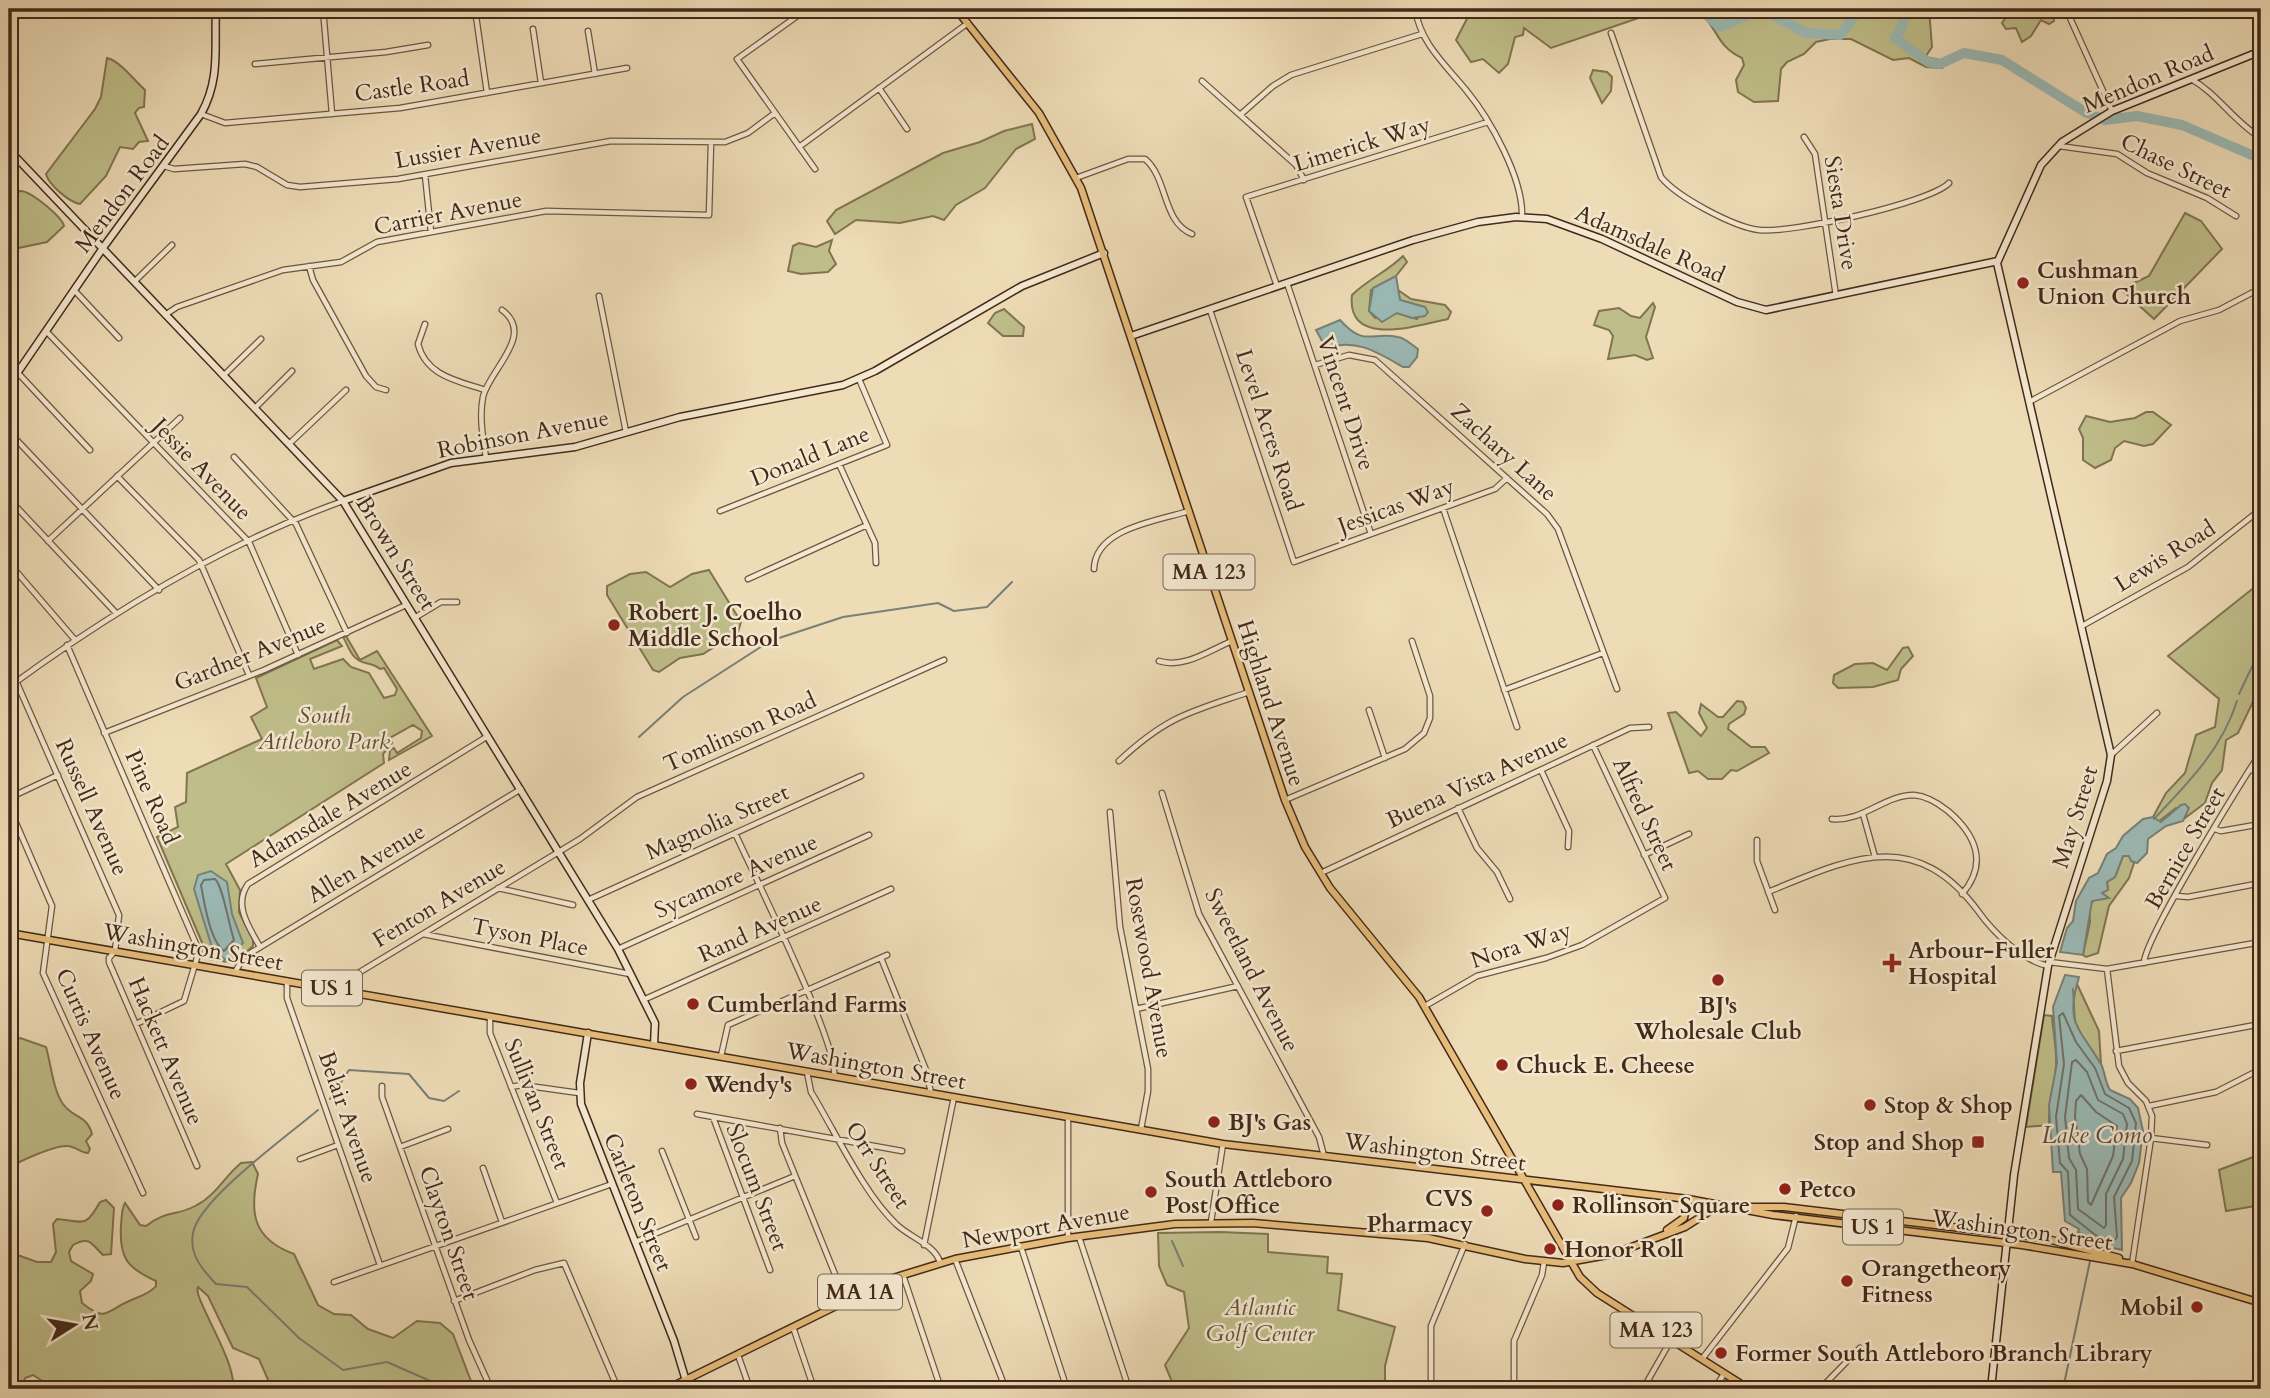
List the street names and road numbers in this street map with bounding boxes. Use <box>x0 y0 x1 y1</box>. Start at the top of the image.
street label: Mendon Road <box>2078 37 2219 121</box>
street label: Castle Road <box>353 63 472 109</box>
street label: Limerick Way <box>1290 108 1434 180</box>
street label: Lussier Avenue <box>392 120 544 176</box>
street label: Chase Street <box>2115 126 2237 206</box>
street label: Mendon Road <box>68 128 177 259</box>
street label: Siesta Drive <box>1817 154 1865 272</box>
street label: Carrier Avenue <box>371 183 525 243</box>
street label: Adamsdale Road <box>1570 197 1730 291</box>
street label: Vincent Drive <box>1310 332 1382 474</box>
street label: Level Acres Road <box>1228 345 1310 516</box>
street label: Zachary Lane <box>1444 396 1564 508</box>
street label: Robinson Avenue <box>435 402 611 466</box>
street label: Jessie Avenue <box>143 409 259 527</box>
street label: Donald Lane <box>746 418 874 494</box>
street label: Jessicas Way <box>1331 471 1459 542</box>
street label: Brown Street <box>349 490 443 616</box>
street label: Lewis Road <box>2109 512 2222 599</box>
road number: MA 123 <box>1164 554 1254 590</box>
street label: Gardner Avenue <box>169 609 331 699</box>
street label: Highland Avenue <box>1230 616 1312 790</box>
street label: Tomlinson Road <box>659 684 822 780</box>
street label: Buena Vista Avenue <box>1381 724 1573 836</box>
street label: Russell Avenue <box>48 734 136 880</box>
street label: Pine Road <box>117 745 187 850</box>
street label: Alfred Street <box>1605 752 1685 876</box>
street label: Adamsdale Avenue <box>243 753 417 875</box>
street label: May Street <box>2045 762 2105 872</box>
street label: Magnolia Street <box>640 777 794 867</box>
street label: Bernice Street <box>2137 781 2233 915</box>
street label: Allen Avenue <box>301 816 431 910</box>
street label: Sycamore Avenue <box>649 826 823 926</box>
street label: Fenton Avenue <box>367 851 511 955</box>
street label: Rosewood Avenue <box>1118 875 1180 1061</box>
street label: Sweetland Avenue <box>1197 883 1307 1057</box>
street label: Rand Avenue <box>693 888 827 970</box>
street label: Tyson Place <box>469 910 591 964</box>
street label: Nora Way <box>1467 914 1575 976</box>
street label: Washington Street <box>100 916 285 978</box>
street label: Curtis Avenue <box>48 963 134 1105</box>
road number: US 1 <box>302 970 362 1006</box>
street label: Hackett Avenue <box>121 972 211 1130</box>
street label: Sullivan Street <box>497 1034 577 1174</box>
street label: Washington Street <box>783 1035 968 1097</box>
street label: Belair Avenue <box>311 1047 385 1187</box>
street label: Orr Street <box>838 1115 918 1215</box>
street label: Slocum Street <box>719 1119 795 1255</box>
street label: Washington Street <box>1342 1125 1527 1178</box>
street label: Carleton Street <box>596 1128 680 1276</box>
street label: Clayton Street <box>412 1162 486 1304</box>
street label: Newport Avenue <box>960 1196 1132 1256</box>
street label: Washington Street <box>1929 1202 2114 1258</box>
road number: US 1 <box>1843 1210 1903 1244</box>
road number: MA 1A <box>818 1274 902 1310</box>
road number: MA 123 <box>1610 1312 1702 1348</box>

